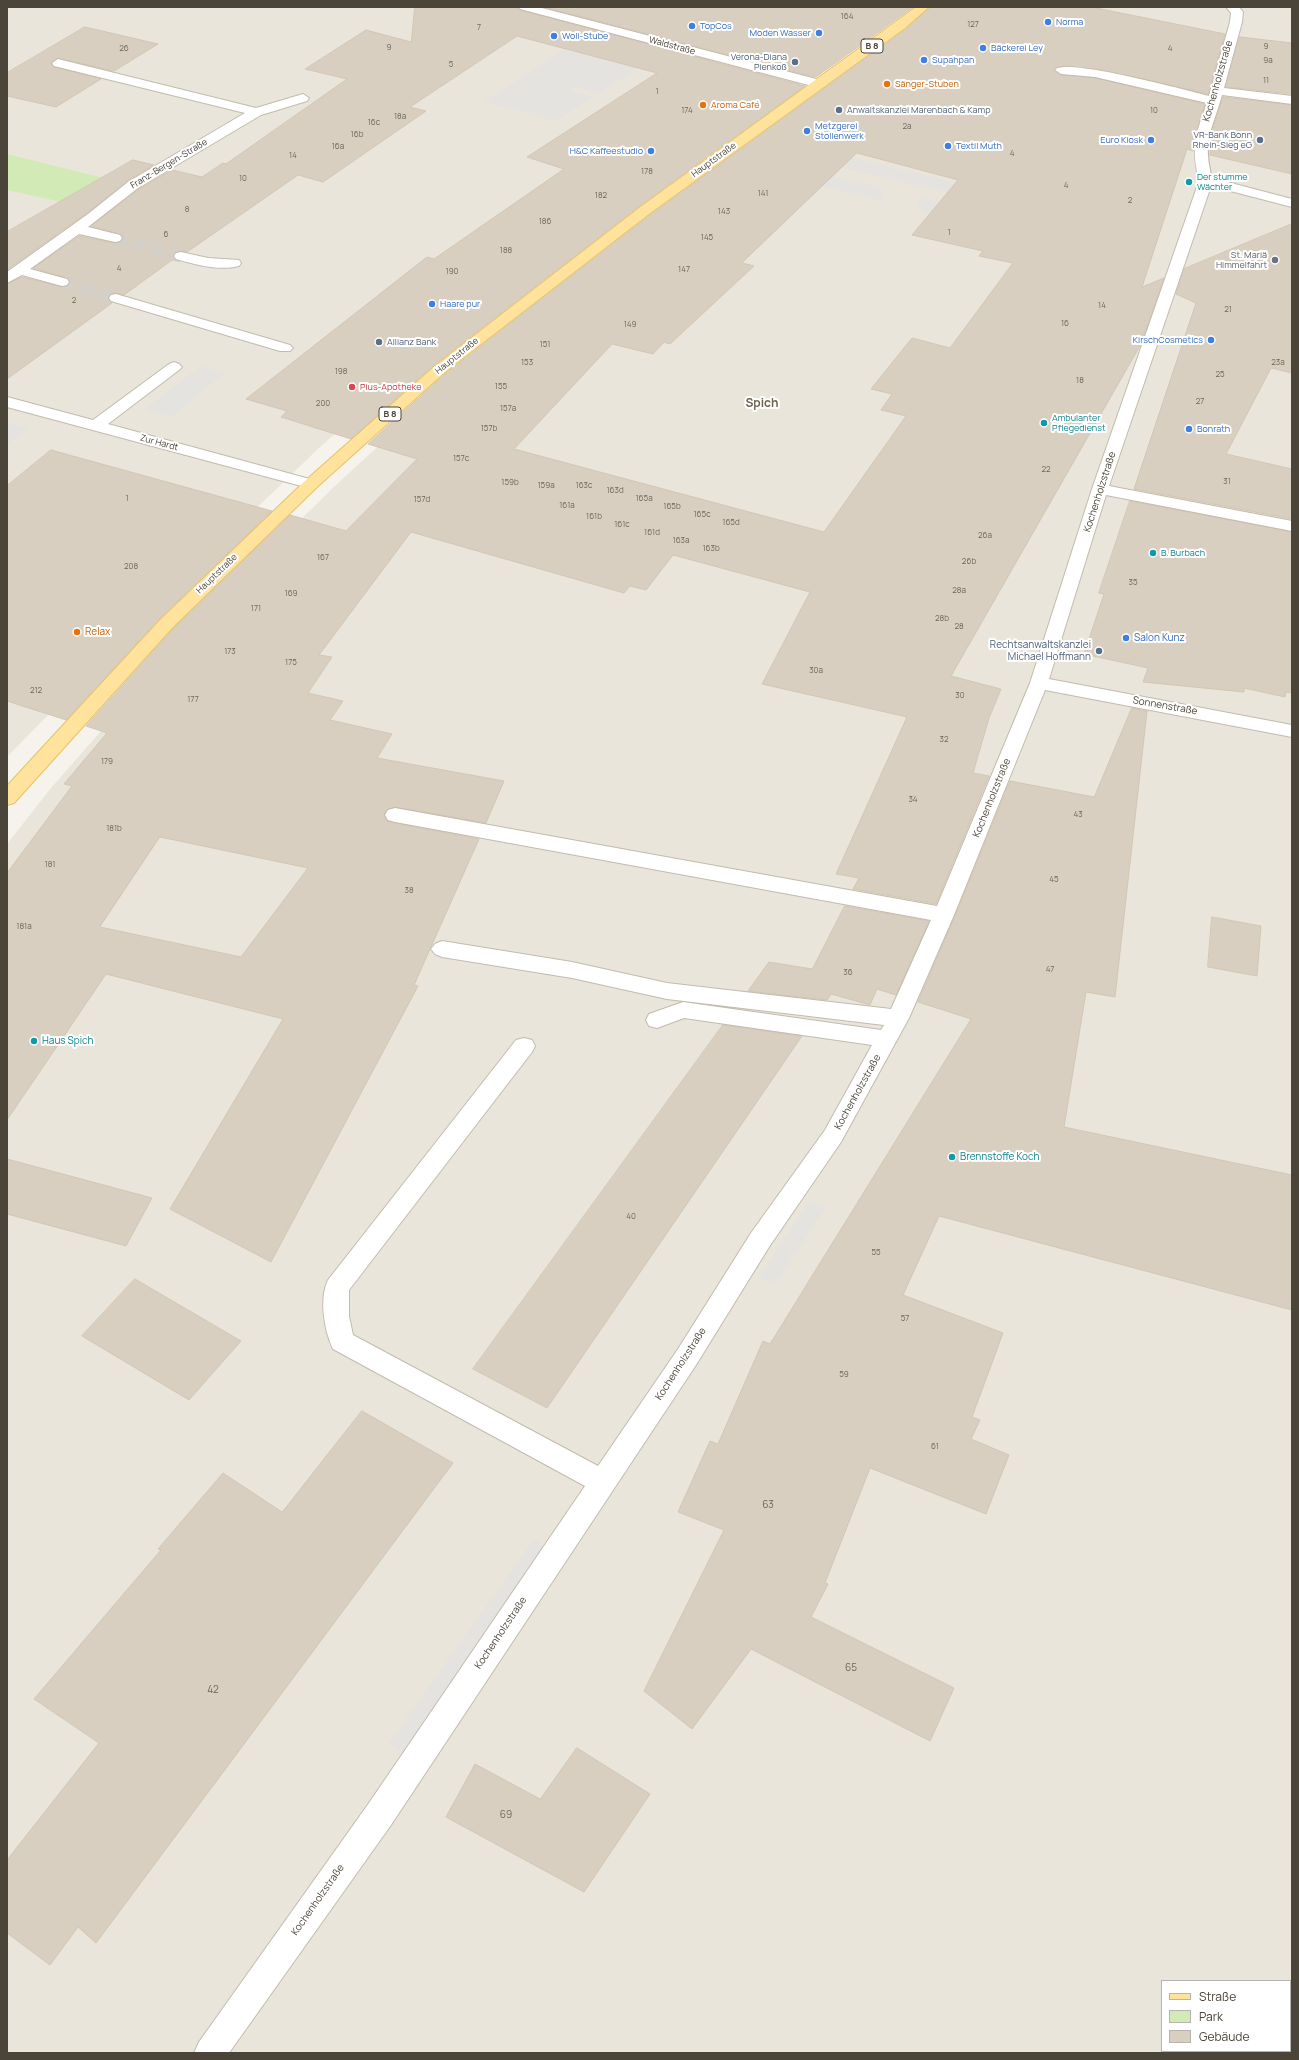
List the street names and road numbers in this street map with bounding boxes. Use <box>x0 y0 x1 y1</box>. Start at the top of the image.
street label: Waldstraße <box>648 35 696 57</box>
road number: B 8 <box>861 39 883 53</box>
street label: Kochenholzstraße <box>1201 39 1235 123</box>
street label: Franz-Bergen-Straße <box>129 137 209 191</box>
street label: Hauptstraße <box>690 140 738 180</box>
street label: Hauptstraße <box>433 335 481 377</box>
road number: B 8 <box>379 407 401 421</box>
street label: Zur Hardt <box>139 433 179 453</box>
street label: Kochenholzstraße <box>1081 450 1119 534</box>
street label: Hauptstraße <box>194 552 240 596</box>
street label: Sonnenstraße <box>1132 694 1198 718</box>
street label: Kochenholzstraße <box>971 757 1013 839</box>
street label: Kochenholzstraße <box>832 1052 884 1132</box>
street label: Kochenholzstraße <box>653 1325 709 1403</box>
street label: Kochenholzstraße <box>473 1595 529 1671</box>
street label: Kochenholzstraße <box>289 1862 347 1938</box>

